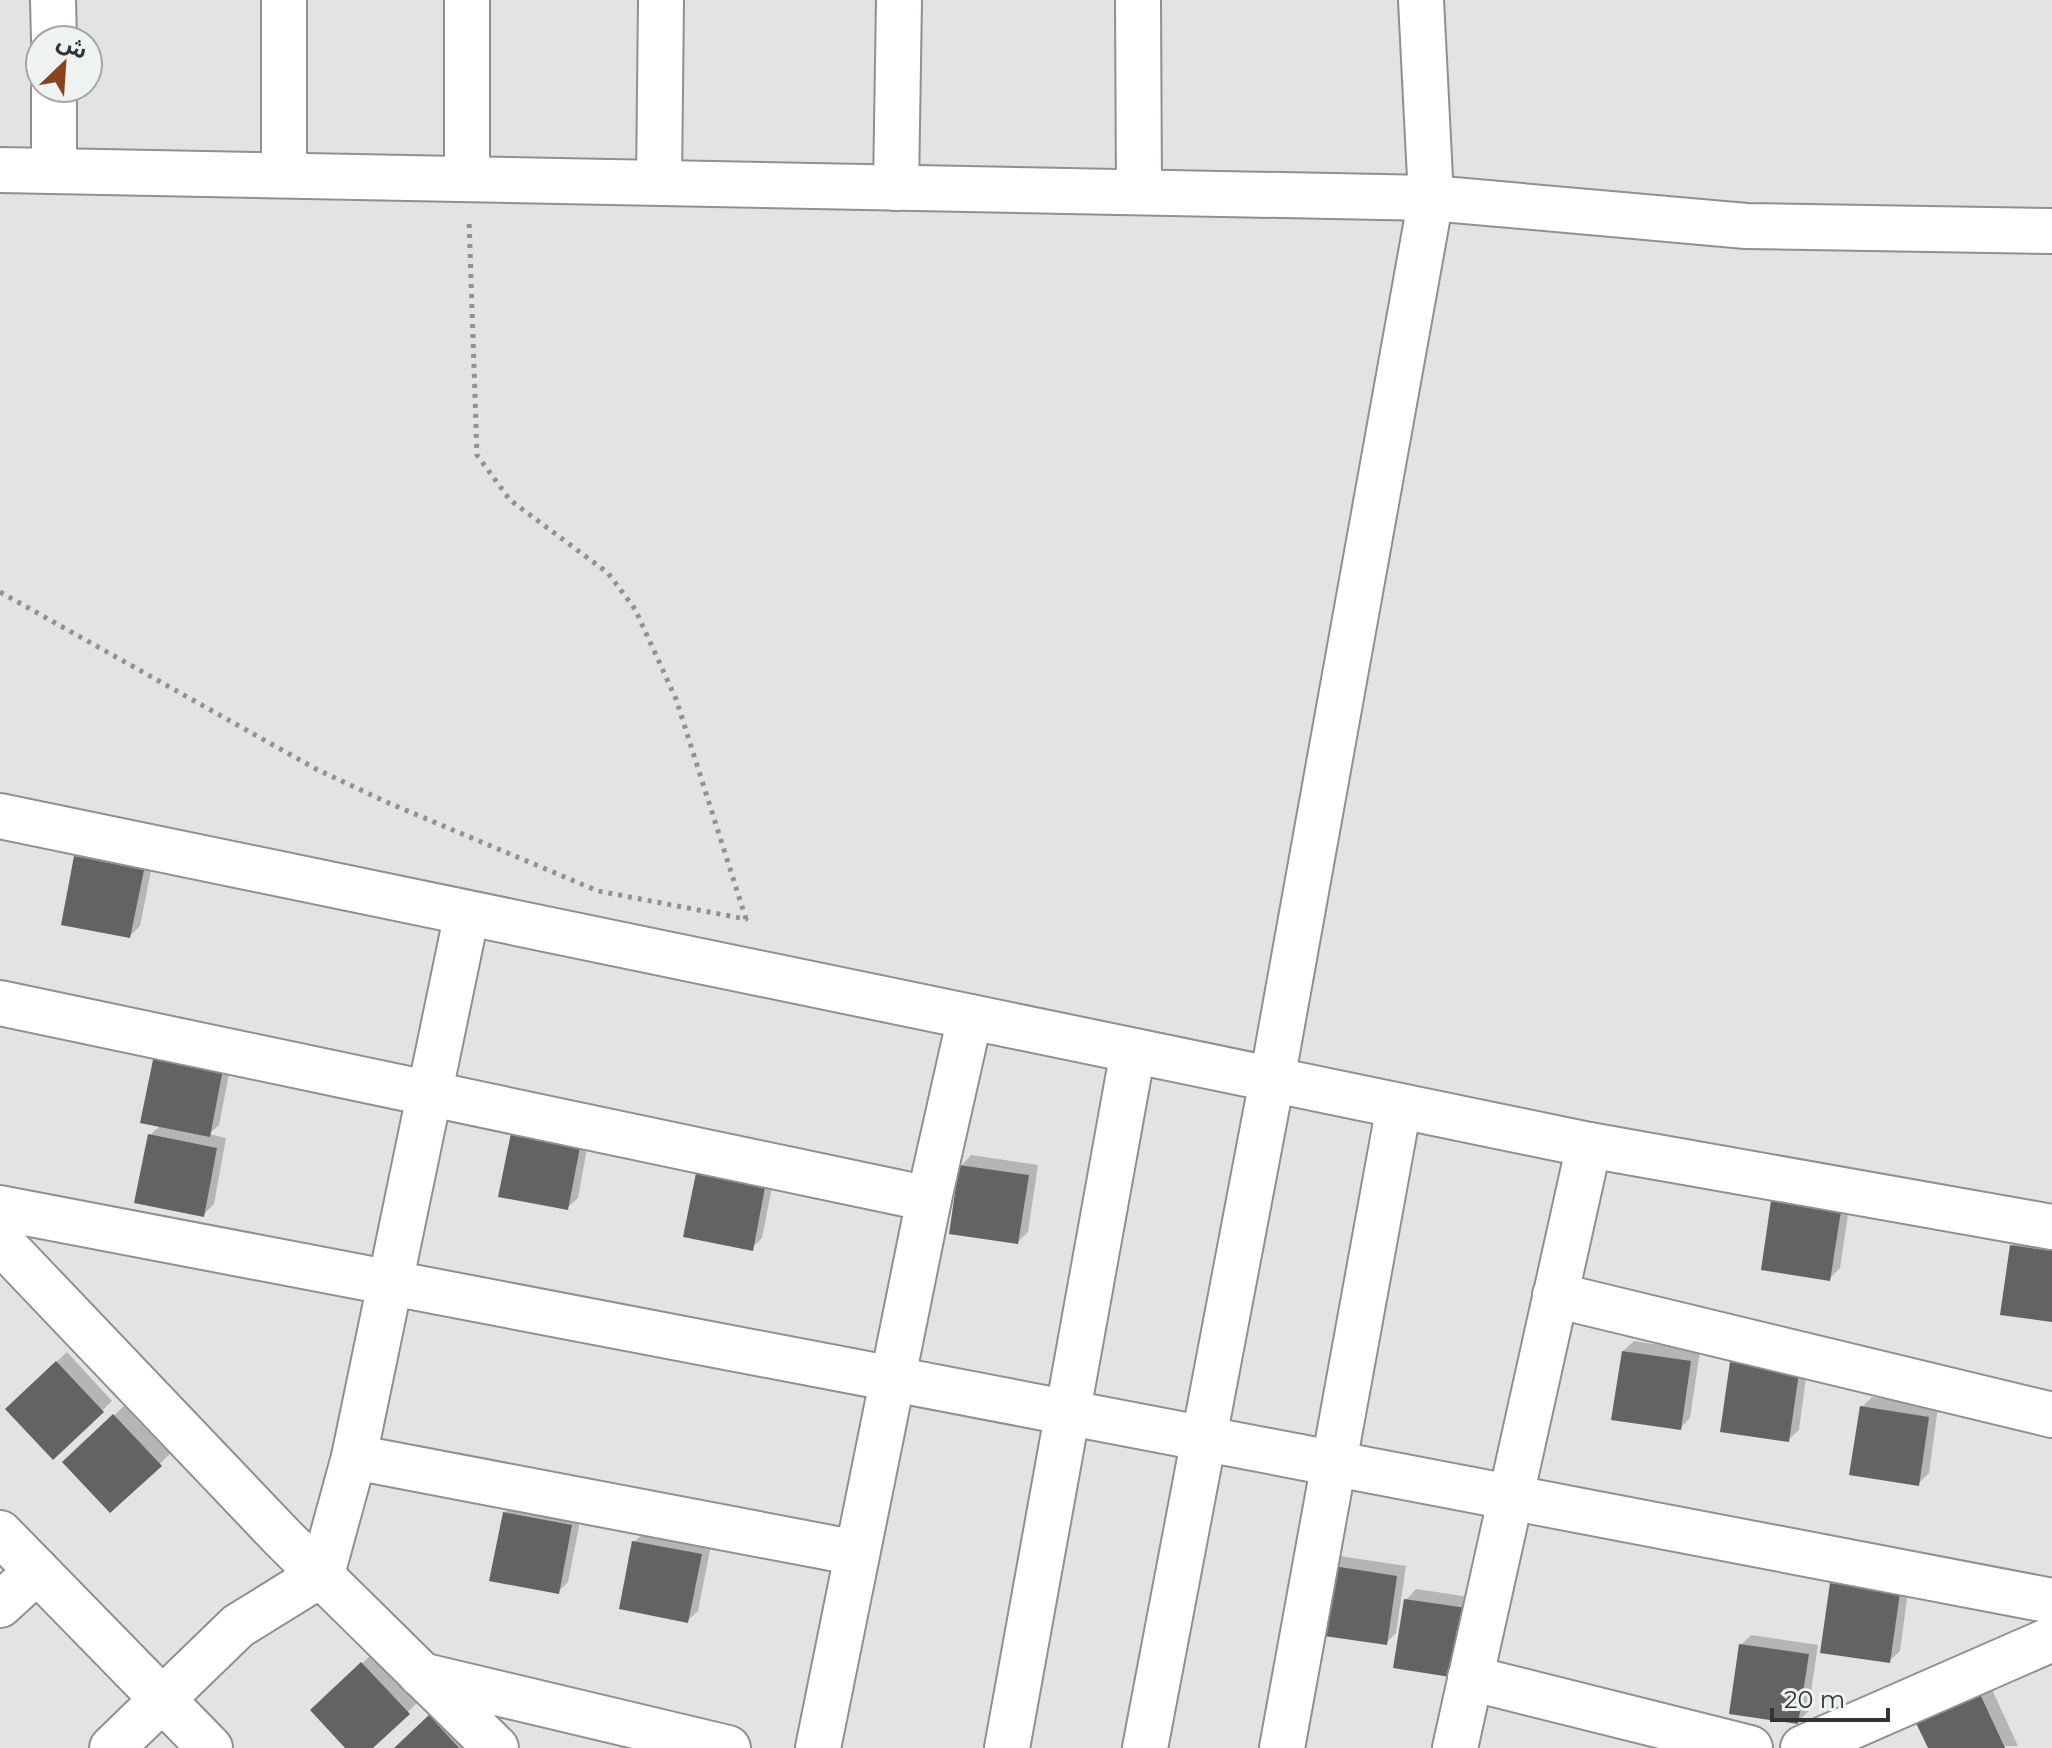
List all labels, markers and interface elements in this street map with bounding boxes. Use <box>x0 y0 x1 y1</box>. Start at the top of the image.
north arrow <box>24 24 104 104</box>
text: ش <box>53 28 92 65</box>
scale bar <box>1772 1672 1888 1722</box>
text: 20 m <box>1784 1685 1845 1714</box>

